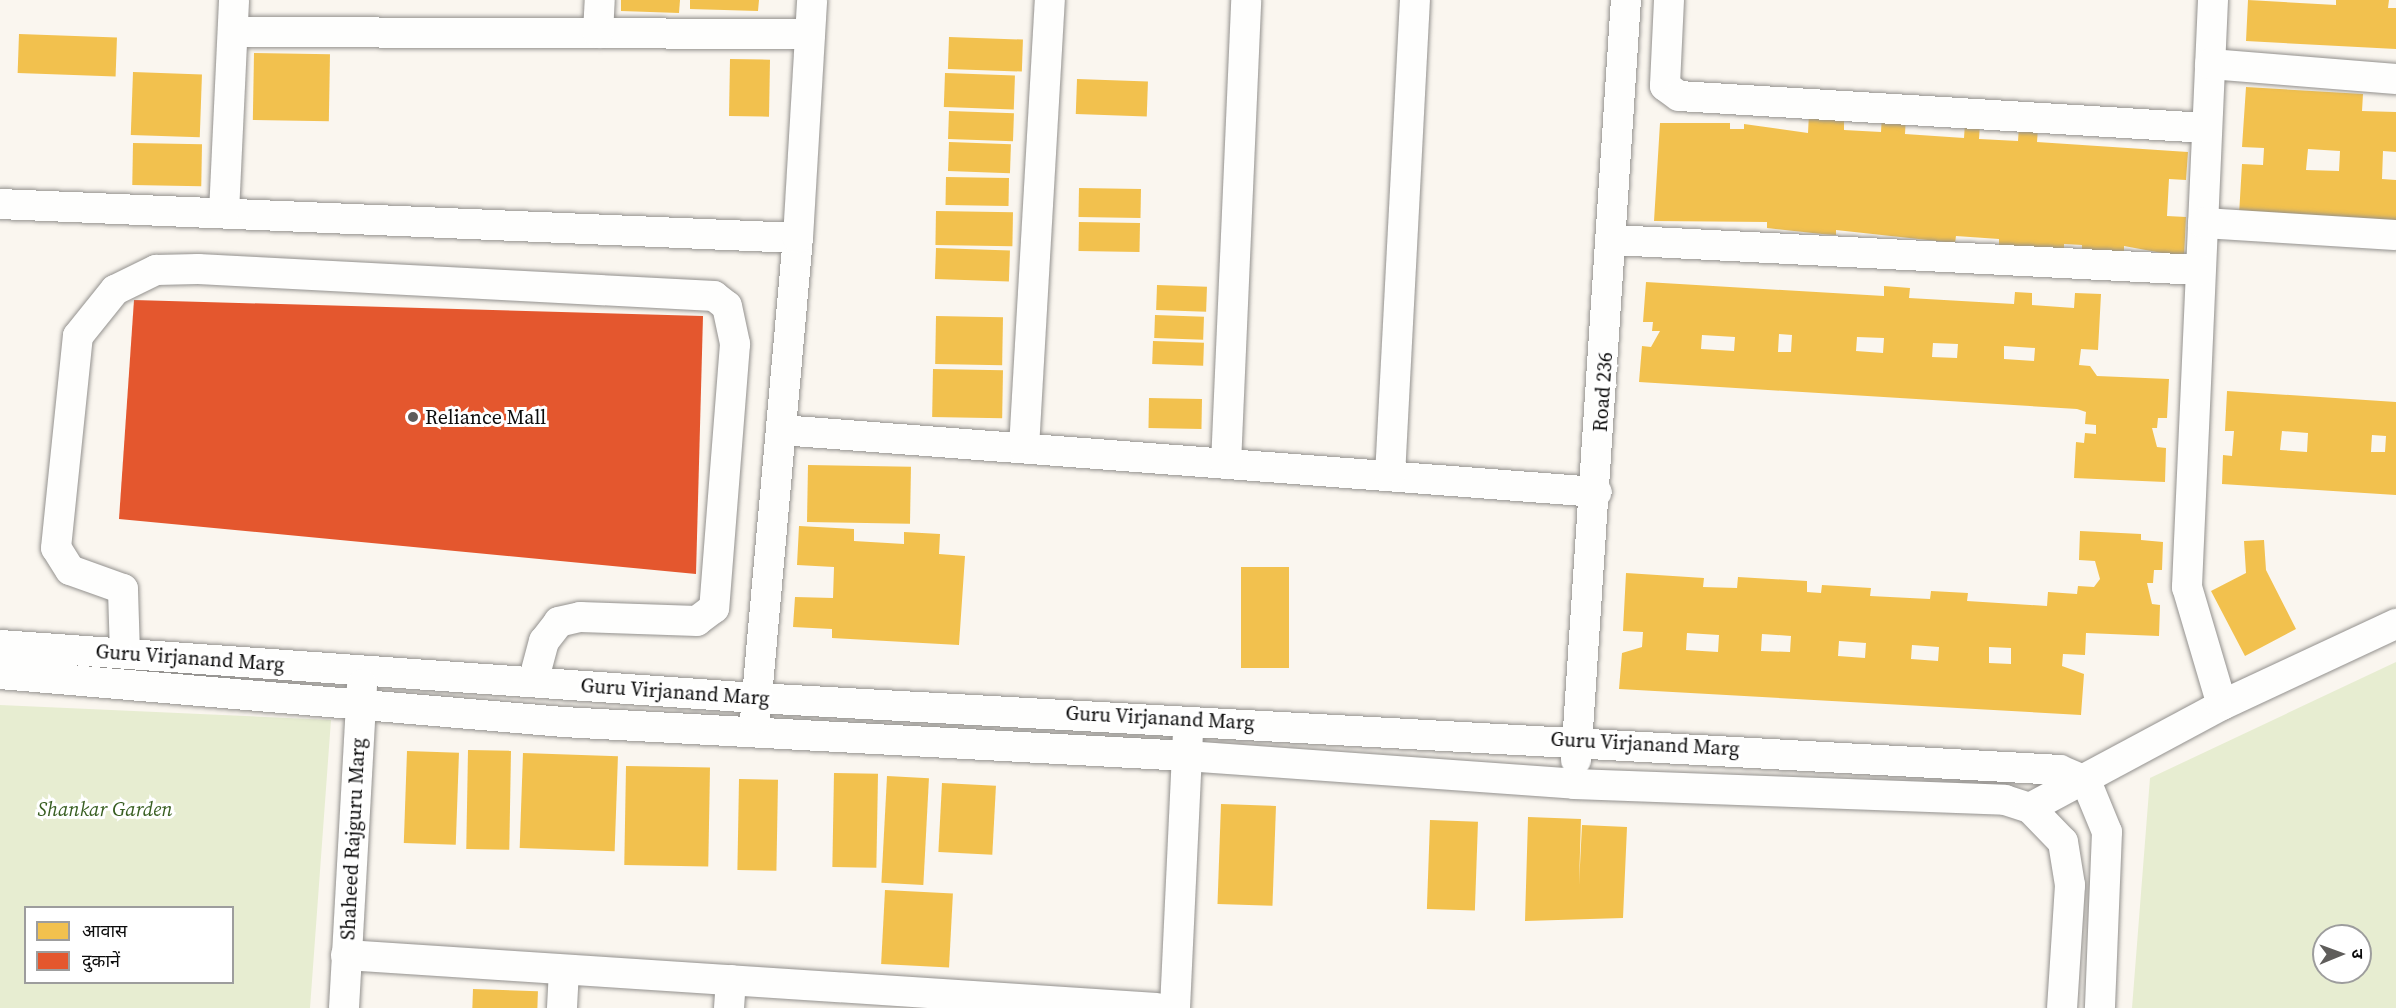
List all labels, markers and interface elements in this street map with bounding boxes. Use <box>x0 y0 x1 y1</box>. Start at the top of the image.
street label: Road 236 <box>1588 351 1618 433</box>
place label: Reliance Mall <box>425 405 546 429</box>
marker: Reliance Mall <box>406 410 420 424</box>
street label: Guru Virjanand Marg <box>95 639 285 677</box>
street label: Guru Virjanand Marg <box>580 673 770 711</box>
street label: Guru Virjanand Marg <box>1065 701 1255 735</box>
street label: Guru Virjanand Marg <box>1550 727 1740 761</box>
street label: Shaheed Rajguru Marg <box>336 737 370 941</box>
park label: Shankar Garden <box>37 797 173 821</box>
legend <box>24 906 234 984</box>
text: आवास <box>82 918 127 943</box>
north arrow <box>2312 924 2372 984</box>
text: दुकानें <box>82 948 120 973</box>
text: उ <box>2347 949 2369 959</box>

